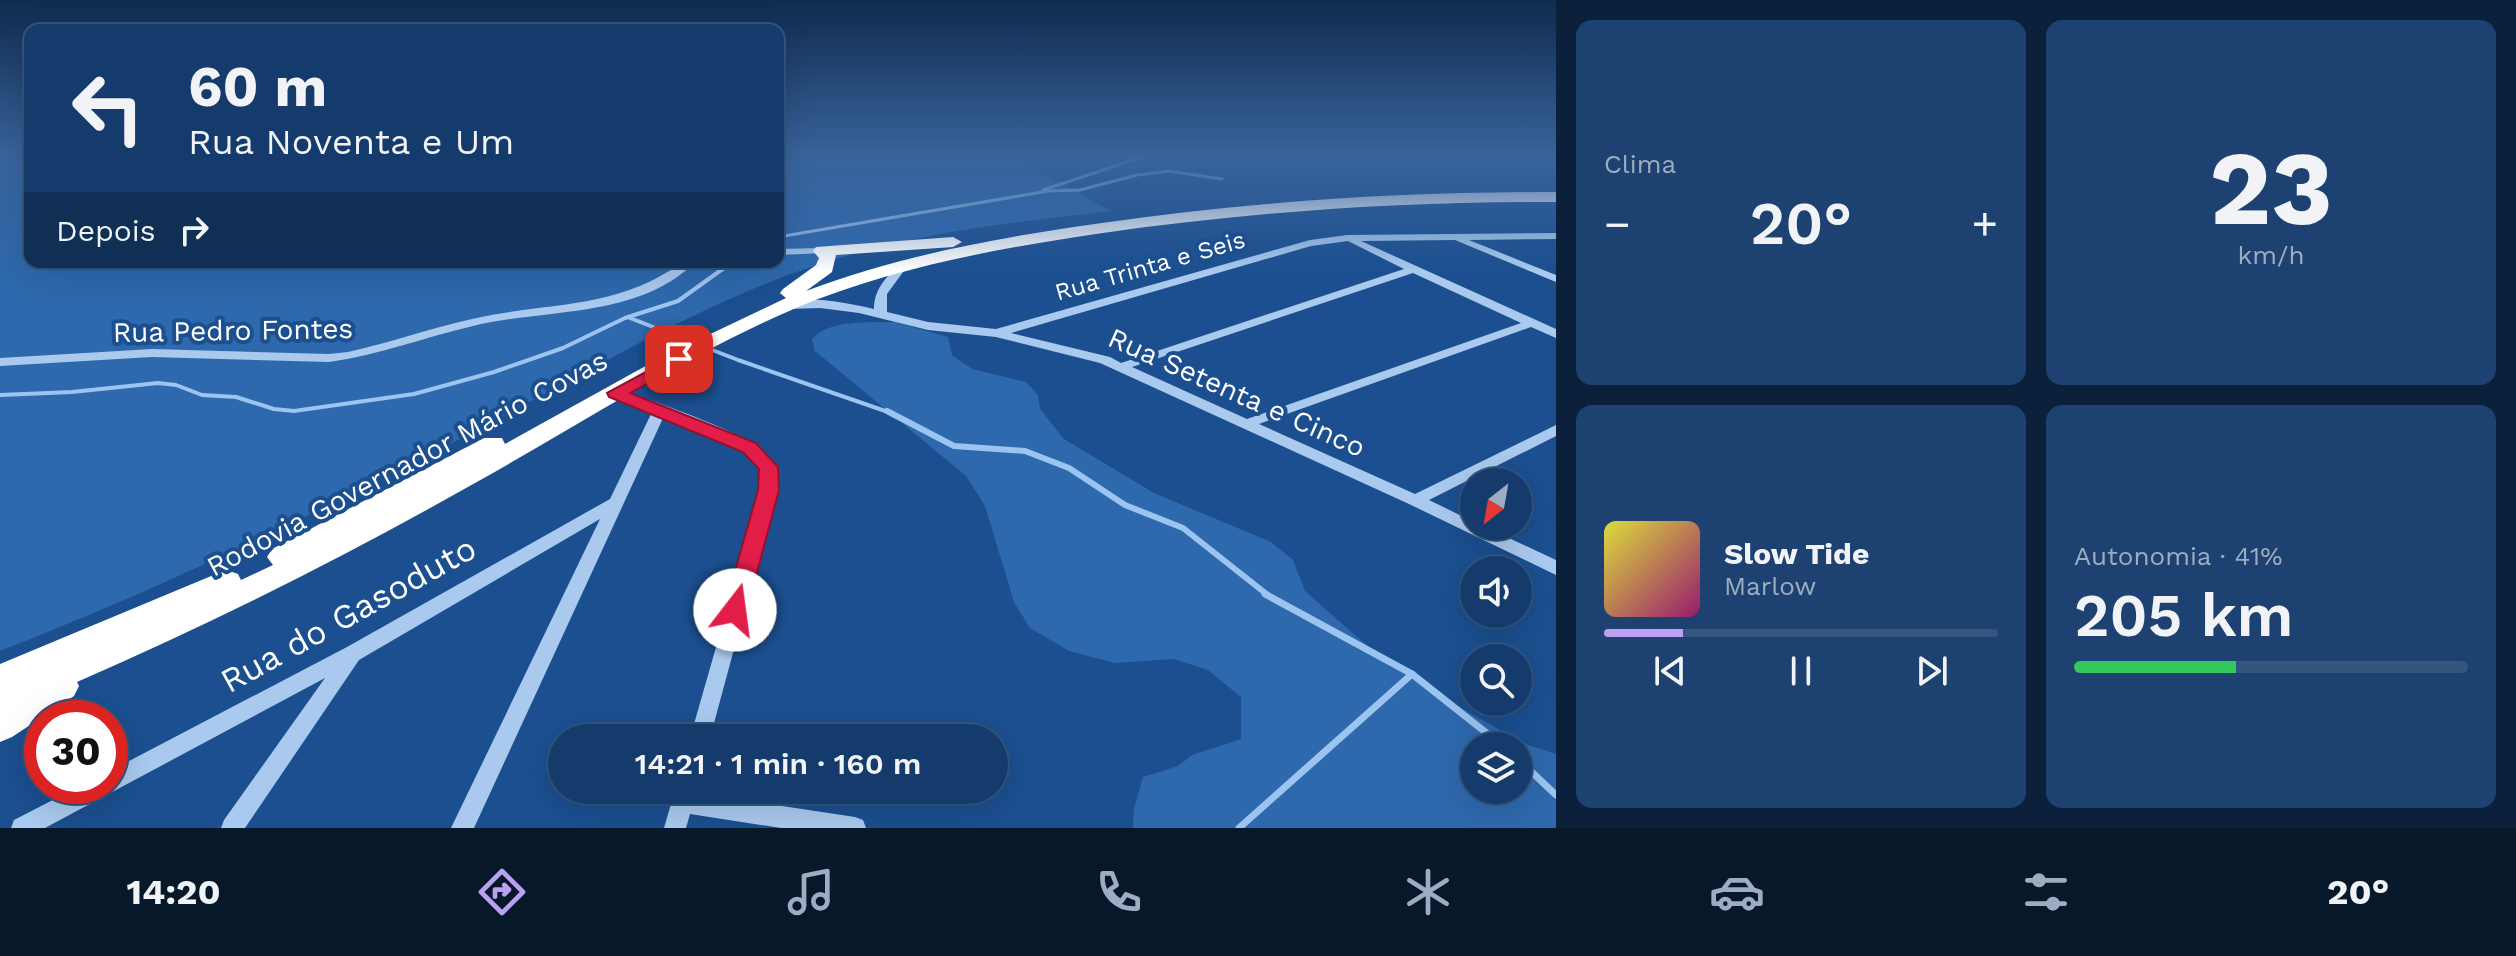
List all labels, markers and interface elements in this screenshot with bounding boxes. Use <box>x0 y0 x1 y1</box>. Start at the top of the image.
text: 60 m <box>188 54 327 120</box>
icon: left <box>56 56 160 160</box>
text: Rua Noventa e Um <box>188 121 514 163</box>
text: 23 <box>2209 127 2333 249</box>
text: Clima <box>1604 149 1676 179</box>
text: 20° <box>1750 188 1852 259</box>
text: − <box>1604 198 1631 250</box>
text: + <box>1971 198 1998 250</box>
icon: right <box>172 208 216 252</box>
text: Depois <box>56 213 156 248</box>
street label: Rua Trinta e Seis <box>1052 225 1248 307</box>
text: km/h <box>2238 240 2304 270</box>
street label: Rua Pedro Fontes <box>113 312 353 349</box>
street label: Rua Setenta e Cinco <box>1103 321 1370 464</box>
pin <box>645 325 713 393</box>
icon: arrive <box>657 337 701 381</box>
street label: Rodovia Governador Mário Covas <box>201 344 613 583</box>
north arrow <box>1460 468 1532 540</box>
map controls <box>1460 468 1532 804</box>
street label: Rua do Gasoduto <box>213 527 483 701</box>
text: Slow Tide <box>1724 536 1869 571</box>
text: Autonomia · 41% <box>2074 541 2282 571</box>
button: sound <box>1460 556 1532 628</box>
position arrow <box>693 568 777 652</box>
text: Marlow <box>1724 571 1816 601</box>
text: 205 km <box>2074 580 2294 651</box>
button: search <box>1460 644 1532 716</box>
icon: previous <box>1648 649 1692 693</box>
icon: pause <box>1779 649 1823 693</box>
icon: next <box>1910 649 1954 693</box>
speed limit sign: 30 <box>24 700 128 804</box>
button: layers <box>1460 732 1532 804</box>
text: 14:21 · 1 min · 160 m <box>635 746 921 781</box>
icon: directions <box>474 864 530 920</box>
icon: music <box>783 864 839 920</box>
icon: phone <box>1091 864 1147 920</box>
icon: climate <box>1400 864 1456 920</box>
icon: car <box>1709 864 1765 920</box>
icon: filters <box>2018 864 2074 920</box>
text: 14:20 <box>126 871 221 913</box>
text: 20° <box>2327 871 2389 913</box>

